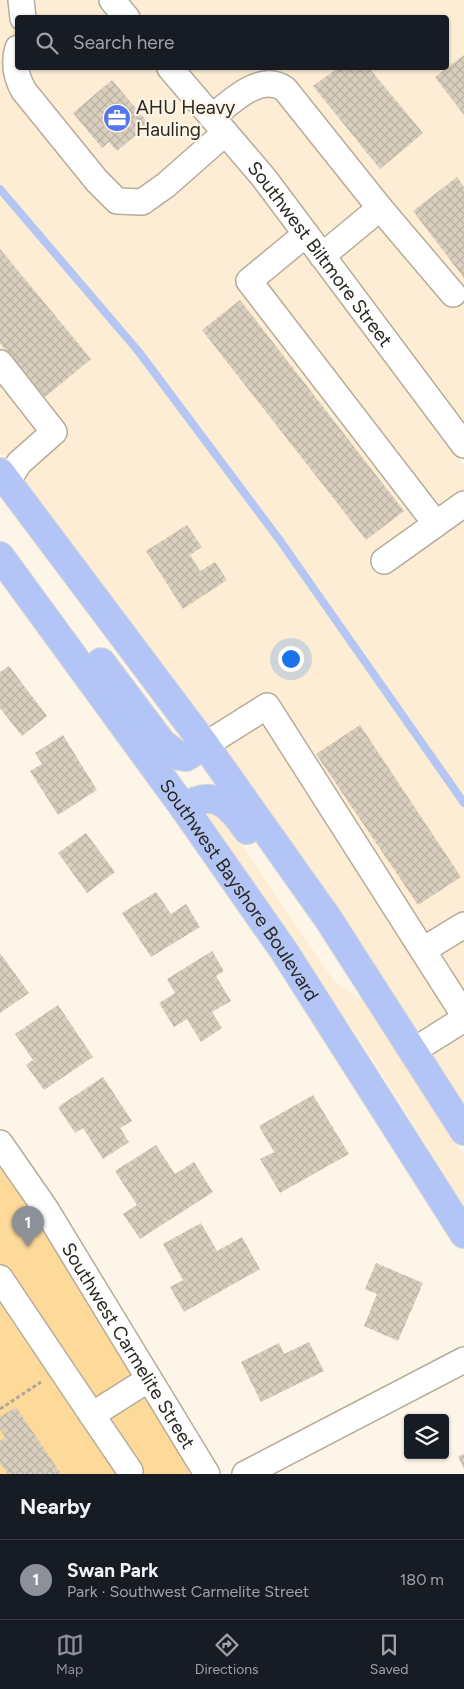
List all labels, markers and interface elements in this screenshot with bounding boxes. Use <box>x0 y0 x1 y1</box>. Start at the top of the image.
search box <box>15 15 449 70</box>
icon: search <box>33 29 61 57</box>
text: Search here <box>73 31 175 54</box>
place label: AHU Heavy Hauling <box>136 96 235 141</box>
office icon: AHU Heavy Hauling <box>102 103 132 133</box>
street label: Southwest Biltmore Street <box>243 157 397 351</box>
your location <box>278 646 304 672</box>
street label: Southwest Bayshore Boulevard <box>155 775 324 1005</box>
pin: 1 <box>12 1206 44 1247</box>
street label: Southwest Carmelite Street <box>57 1238 200 1453</box>
map controls <box>404 1414 449 1459</box>
button: layers <box>404 1414 449 1459</box>
text: Nearby <box>20 1494 91 1519</box>
text: Swan Park <box>67 1559 158 1582</box>
text: 1 <box>33 1570 39 1589</box>
text: 180 m <box>400 1570 444 1589</box>
text: Park · Southwest Carmelite Street <box>67 1582 309 1601</box>
tab: Map <box>56 1631 84 1678</box>
tab: Directions <box>195 1631 259 1678</box>
tab: Saved <box>370 1631 408 1678</box>

